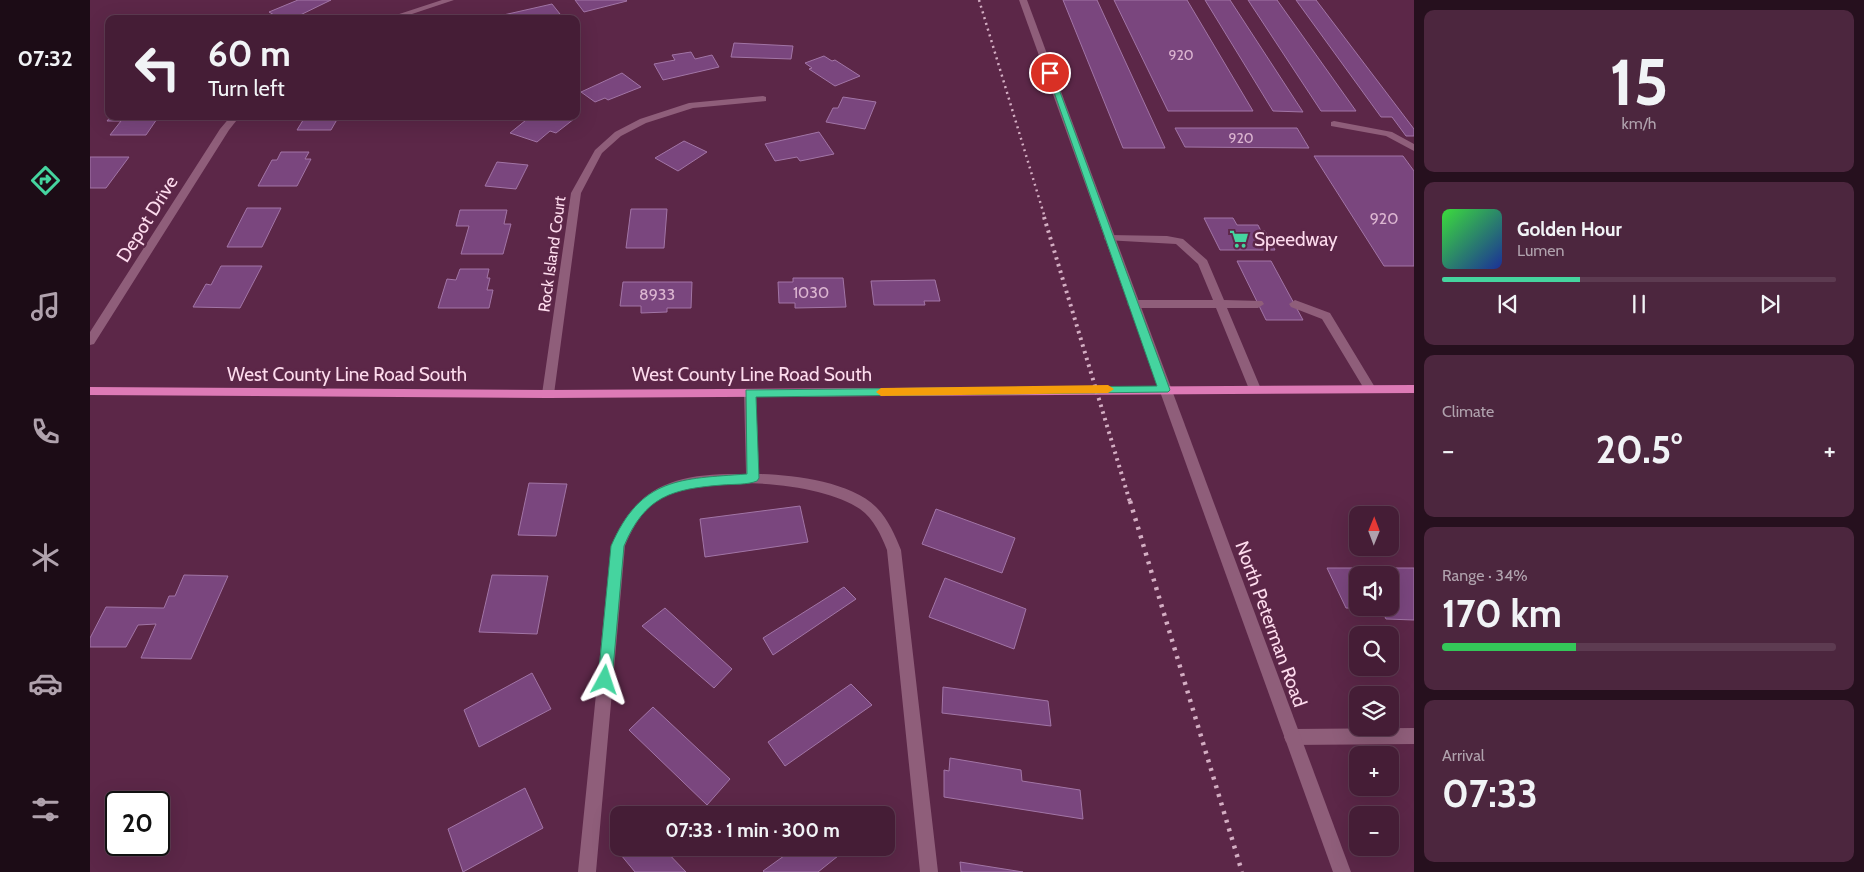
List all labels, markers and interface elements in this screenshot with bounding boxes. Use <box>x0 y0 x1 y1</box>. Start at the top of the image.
text: 60 m <box>208 32 291 75</box>
icon: left <box>125 35 190 100</box>
text: 15 <box>1610 42 1668 121</box>
text: 07:32 <box>17 45 73 72</box>
house number: 920 <box>1168 46 1194 64</box>
pin <box>1029 52 1071 94</box>
icon: arrive <box>1036 59 1064 87</box>
text: Turn left <box>208 75 285 102</box>
text: km/h <box>1621 114 1657 133</box>
house number: 920 <box>1228 129 1254 147</box>
icon: directions <box>28 163 63 198</box>
street label: Depot Drive <box>111 171 183 266</box>
street label: Rock Island Court <box>534 194 570 313</box>
house number: 920 <box>1370 209 1398 228</box>
text: Golden Hour <box>1517 218 1622 241</box>
supermarket icon: Speedway <box>1228 228 1250 250</box>
place label: Speedway <box>1254 228 1338 251</box>
text: Lumen <box>1517 241 1564 260</box>
house number: 1030 <box>793 283 829 302</box>
house number: 8933 <box>639 285 675 304</box>
icon: music <box>28 289 63 324</box>
icon: previous <box>1494 290 1522 318</box>
icon: pause <box>1625 290 1653 318</box>
icon: next <box>1756 290 1784 318</box>
street label: West County Line Road South <box>227 363 467 386</box>
street label: West County Line Road South <box>632 363 872 386</box>
text: Climate <box>1442 402 1494 421</box>
icon: phone <box>28 414 63 449</box>
text: 20.5° <box>1596 426 1682 473</box>
text: − <box>1442 433 1454 467</box>
text: + <box>1824 433 1836 467</box>
north arrow <box>1349 506 1399 556</box>
map controls <box>1349 506 1399 856</box>
street label: North Peterman Road <box>1230 538 1312 710</box>
icon: climate <box>28 540 63 575</box>
button: sound <box>1349 566 1399 616</box>
text: Range · 34% <box>1442 566 1528 585</box>
text: 170 km <box>1442 590 1562 637</box>
button: search <box>1349 626 1399 676</box>
position arrow <box>578 653 630 705</box>
icon: car <box>28 666 63 701</box>
button: layers <box>1349 686 1399 736</box>
button: + <box>1349 746 1399 796</box>
text: Arrival <box>1442 746 1485 765</box>
text: 07:33 <box>1442 770 1538 817</box>
speed limit sign: 20 <box>105 791 170 856</box>
icon: filters <box>28 792 63 827</box>
button: − <box>1349 806 1399 856</box>
text: 07:33 · 1 min · 300 m <box>665 819 840 842</box>

